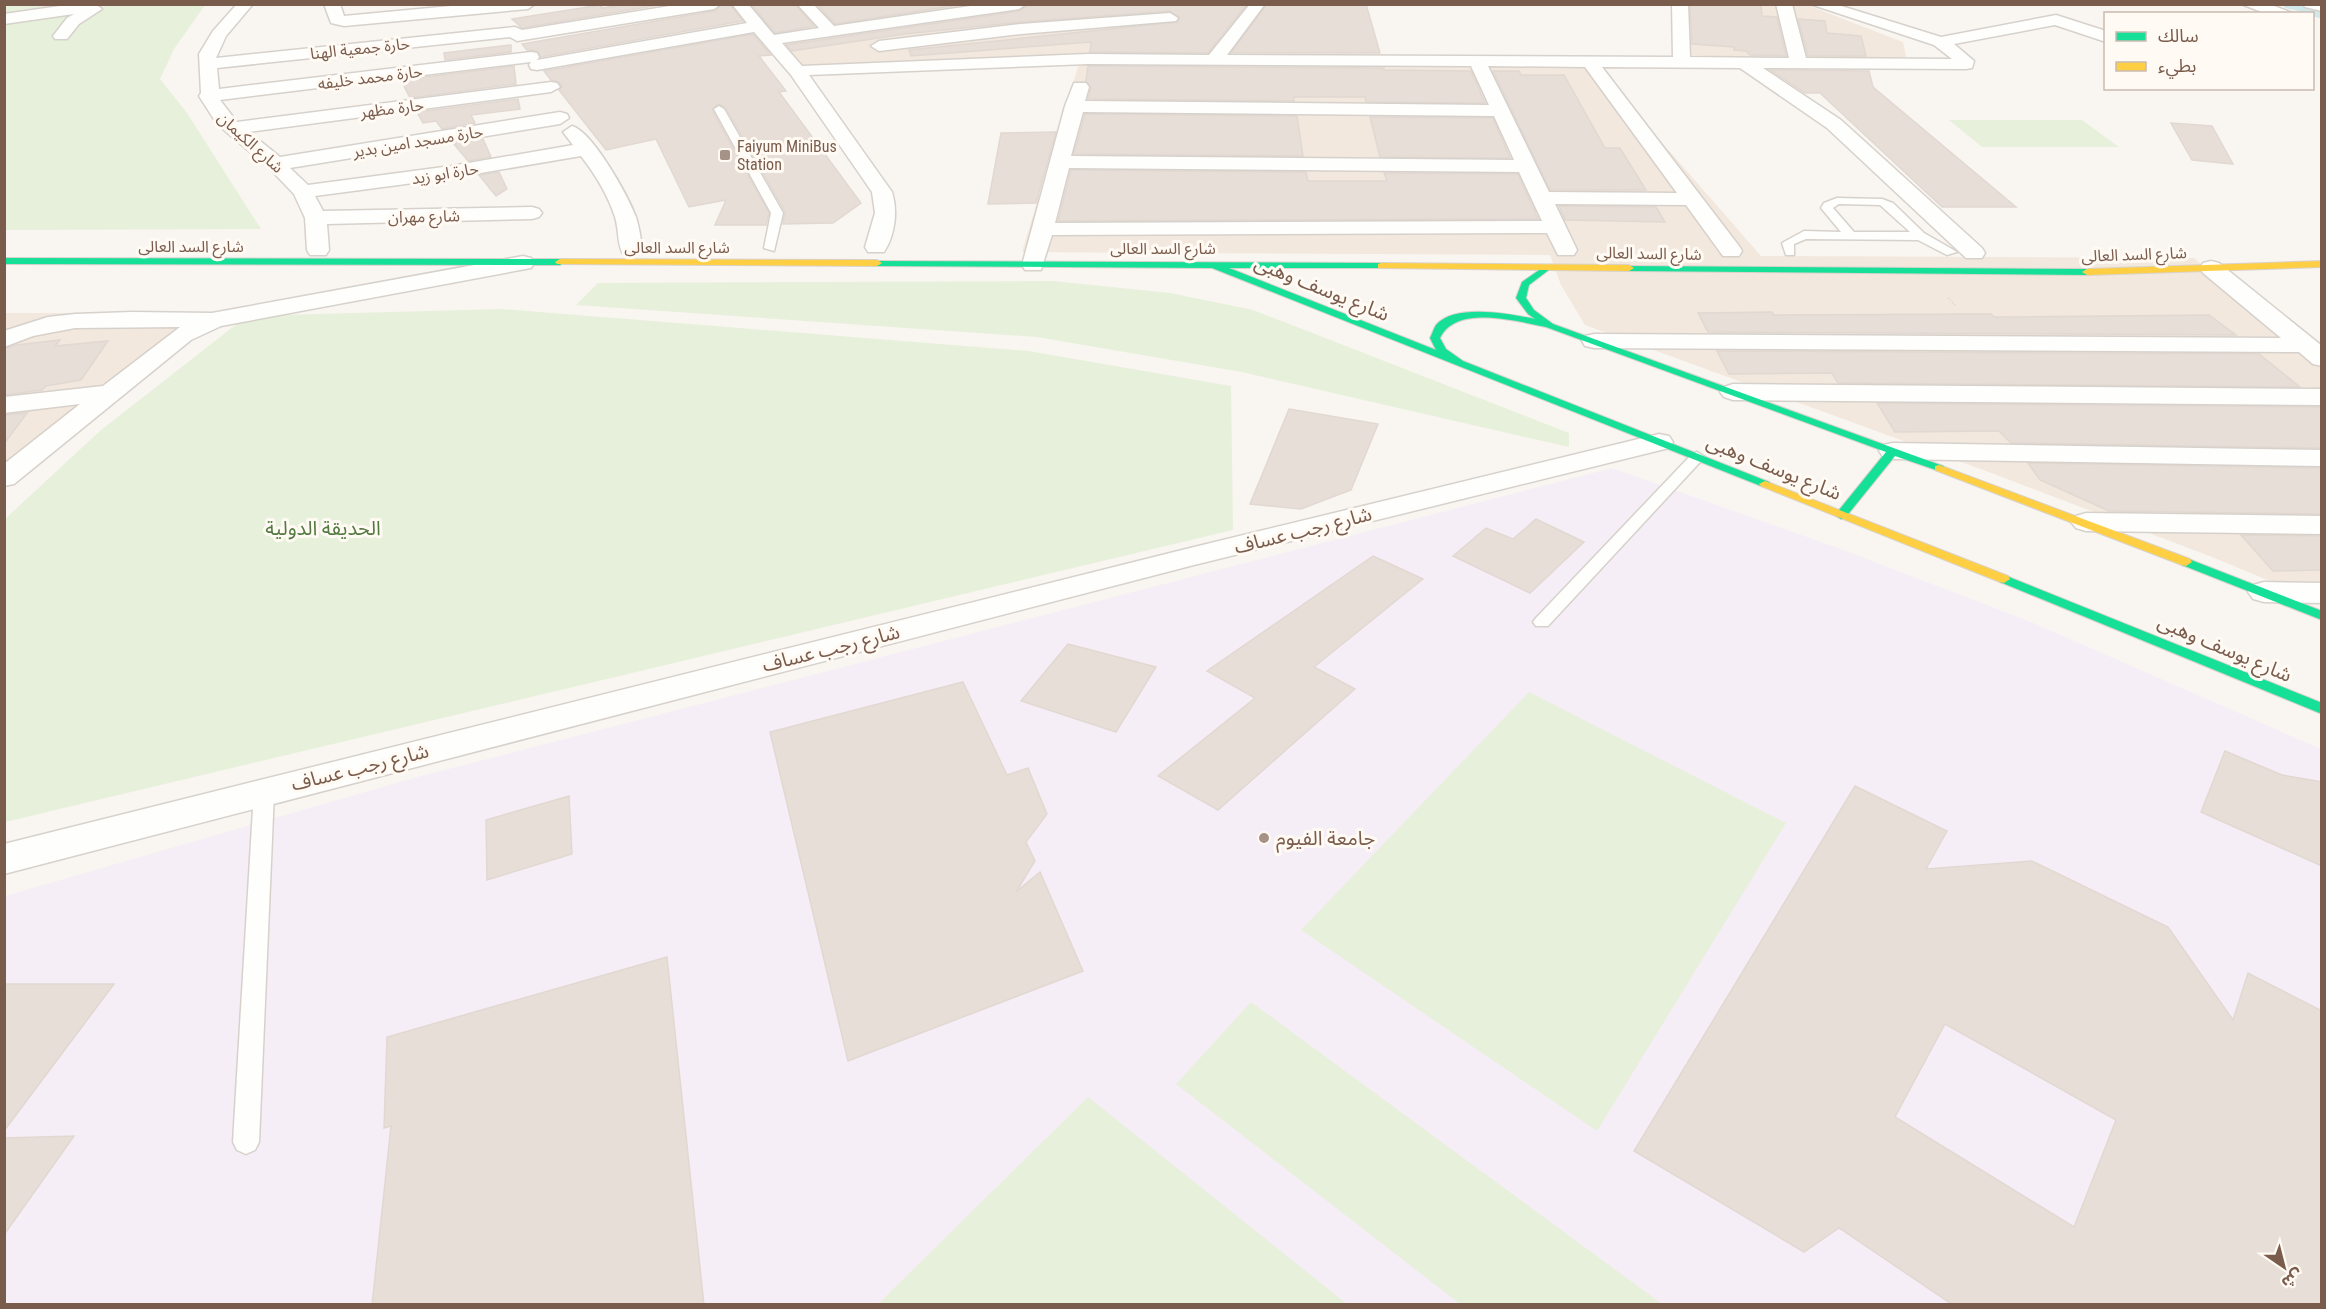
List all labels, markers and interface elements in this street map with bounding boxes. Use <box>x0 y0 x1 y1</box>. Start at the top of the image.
legend <box>2104 12 2314 90</box>
text: سالك <box>2158 25 2199 46</box>
street label: حارة جمعية الهنا <box>309 34 411 63</box>
text: بطيء <box>2158 55 2196 79</box>
street label: حارة محمد خليفه <box>317 62 424 93</box>
street label: حارة مظهر <box>358 95 425 122</box>
street label: شارع الكيمان <box>212 108 287 179</box>
street label: حارة مسجد امين بدير <box>351 122 484 161</box>
place label: Faiyum MiniBus Station <box>737 137 837 174</box>
marker: Faiyum MiniBus Station <box>718 148 732 162</box>
street label: حارة ابو زيد <box>410 159 480 188</box>
street label: شارع مهران <box>388 206 460 230</box>
street label: شارع السد العالى <box>138 237 244 259</box>
street label: شارع السد العالى <box>624 238 730 260</box>
street label: شارع السد العالى <box>1110 239 1216 261</box>
street label: شارع السد العالى <box>1596 243 1702 267</box>
street label: شارع السد العالى <box>2081 243 2187 269</box>
street label: شارع يوسف وهبى <box>1250 250 1393 329</box>
street label: شارع يوسف وهبى <box>1702 429 1845 508</box>
street label: شارع رجب عساف <box>1232 501 1375 562</box>
park label: الحديقة الدولية <box>265 516 381 540</box>
street label: شارع يوسف وهبى <box>2153 609 2296 690</box>
street label: شارع رجب عساف <box>760 619 903 680</box>
street label: شارع رجب عساف <box>289 738 432 799</box>
place label: جامعة الفيوم <box>1276 826 1375 853</box>
marker: جامعة الفيوم <box>1257 831 1271 845</box>
north arrow <box>2254 1237 2314 1297</box>
text: ش <box>2278 1265 2307 1293</box>

